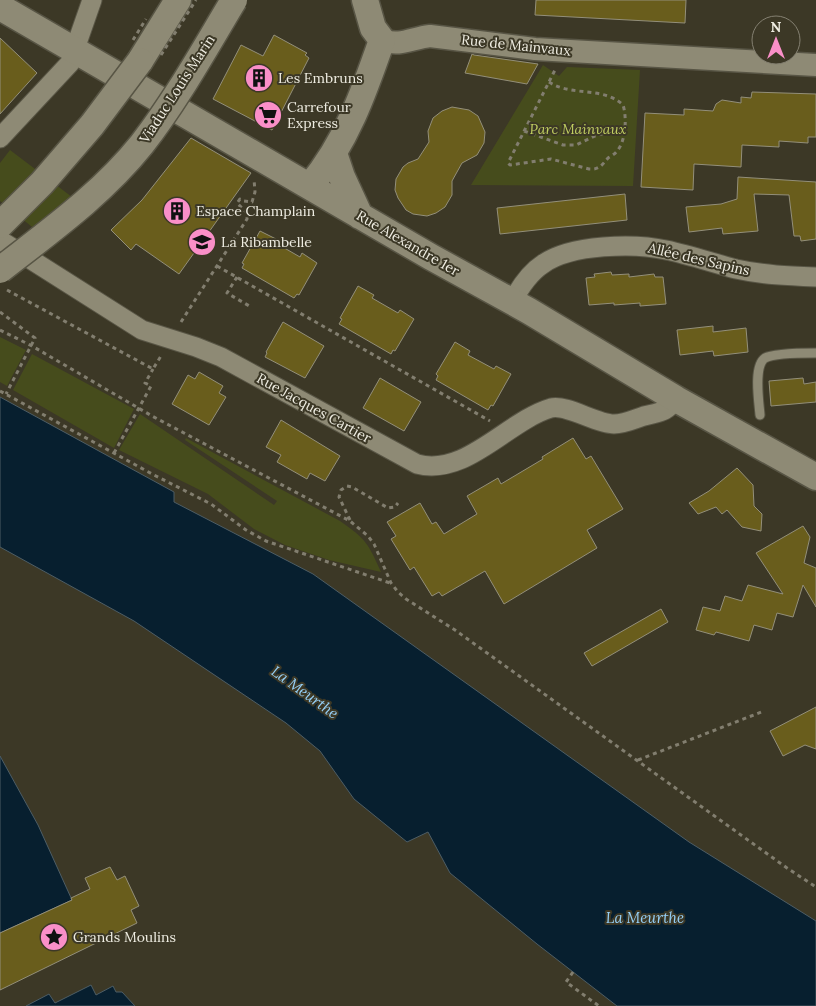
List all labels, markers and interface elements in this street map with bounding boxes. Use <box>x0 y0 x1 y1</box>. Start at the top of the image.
north arrow <box>751 15 801 65</box>
text: N <box>771 18 782 36</box>
street label: Rue de Mainvaux <box>460 30 572 60</box>
street label: Viaduc Louis Marin <box>135 31 219 147</box>
building icon: Les Embruns <box>244 63 274 93</box>
place label: Les Embruns <box>278 69 363 87</box>
place label: Carrefour Express <box>287 98 351 132</box>
supermarket icon: Carrefour Express <box>253 100 283 130</box>
park label: Parc Mainvaux <box>530 120 627 138</box>
building icon: Espace Champlain <box>162 196 192 226</box>
place label: Espace Champlain <box>196 202 316 220</box>
street label: Rue Alexandre 1er <box>353 206 463 280</box>
school or university icon: La Ribambelle <box>187 227 217 257</box>
place label: La Ribambelle <box>221 233 312 251</box>
street label: Allée des Sapins <box>645 238 752 279</box>
street label: Rue Jacques Cartier <box>253 369 375 447</box>
water label: La Meurthe <box>268 661 342 723</box>
water label: La Meurthe <box>606 908 684 927</box>
place icon: Grands Moulins <box>39 922 69 952</box>
place label: Grands Moulins <box>73 928 176 946</box>

